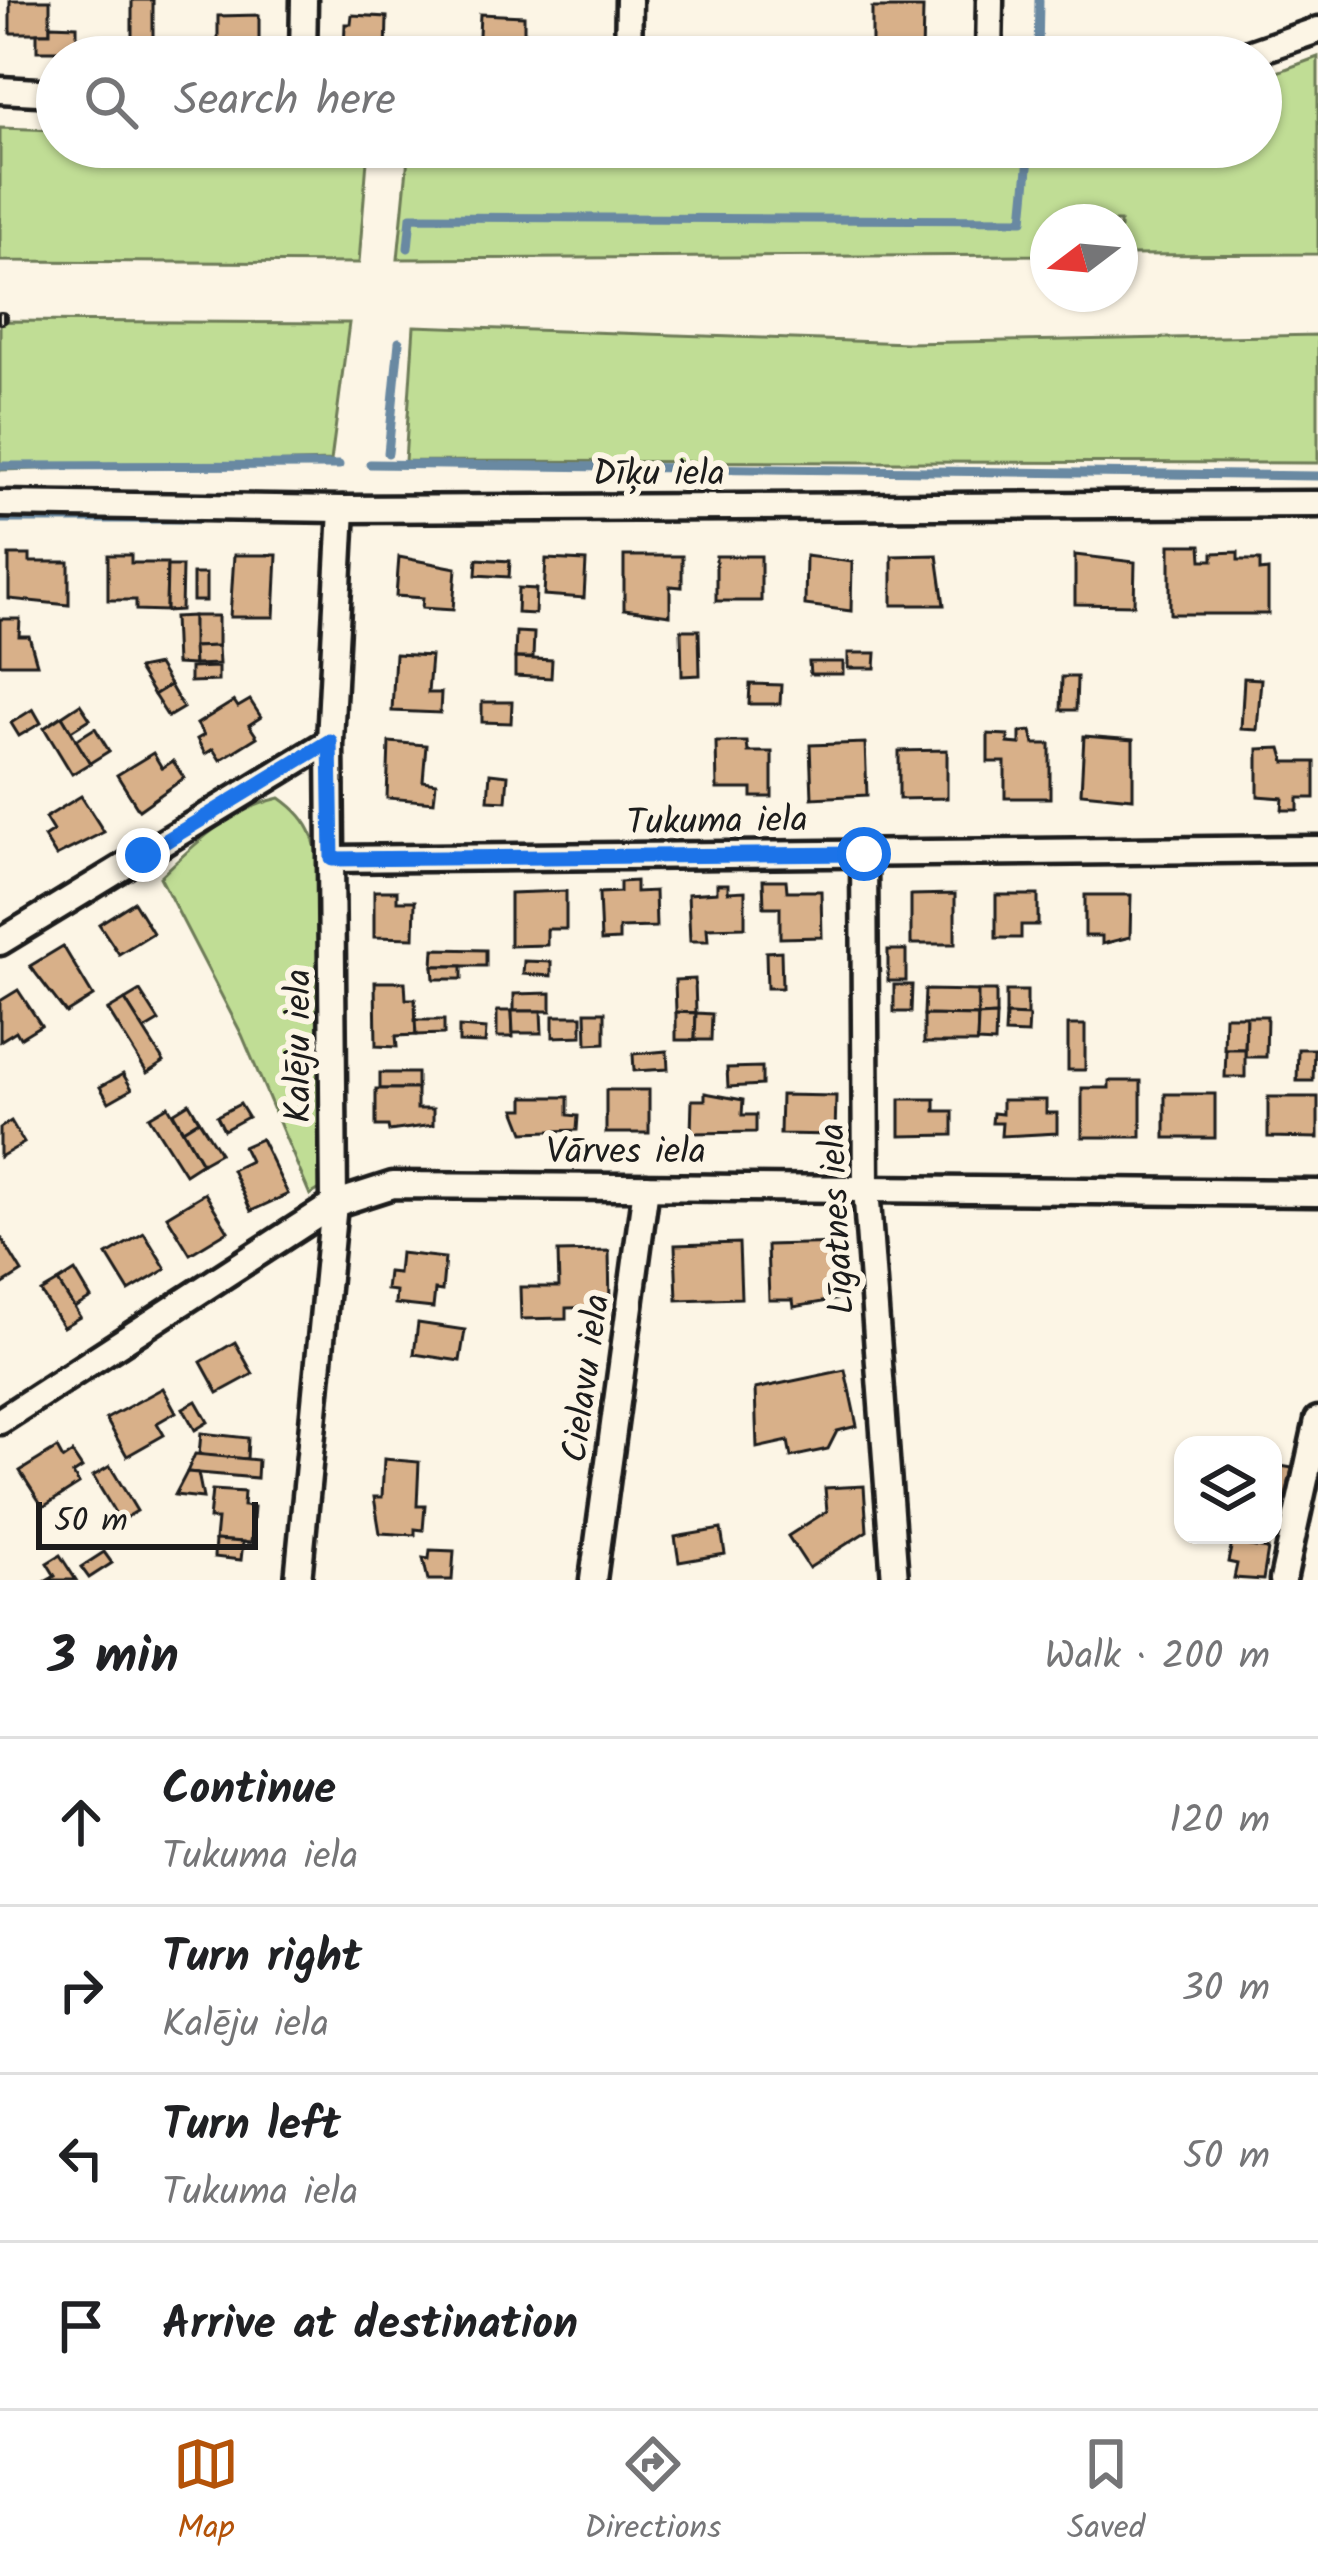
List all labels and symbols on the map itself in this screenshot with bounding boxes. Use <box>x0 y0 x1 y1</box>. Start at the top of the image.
north arrow <box>1030 204 1138 312</box>
street label: Dīķu iela <box>593 447 725 504</box>
street label: Tukuma iela <box>626 792 808 853</box>
route start <box>837 827 891 881</box>
route end <box>116 828 170 882</box>
street label: Kalēju iela <box>272 969 329 1123</box>
street label: Līgatnes iela <box>805 1122 872 1316</box>
street label: Vārves iela <box>546 1125 706 1182</box>
street label: Cielavu iela <box>547 1291 627 1466</box>
scale bar <box>36 1496 258 1549</box>

